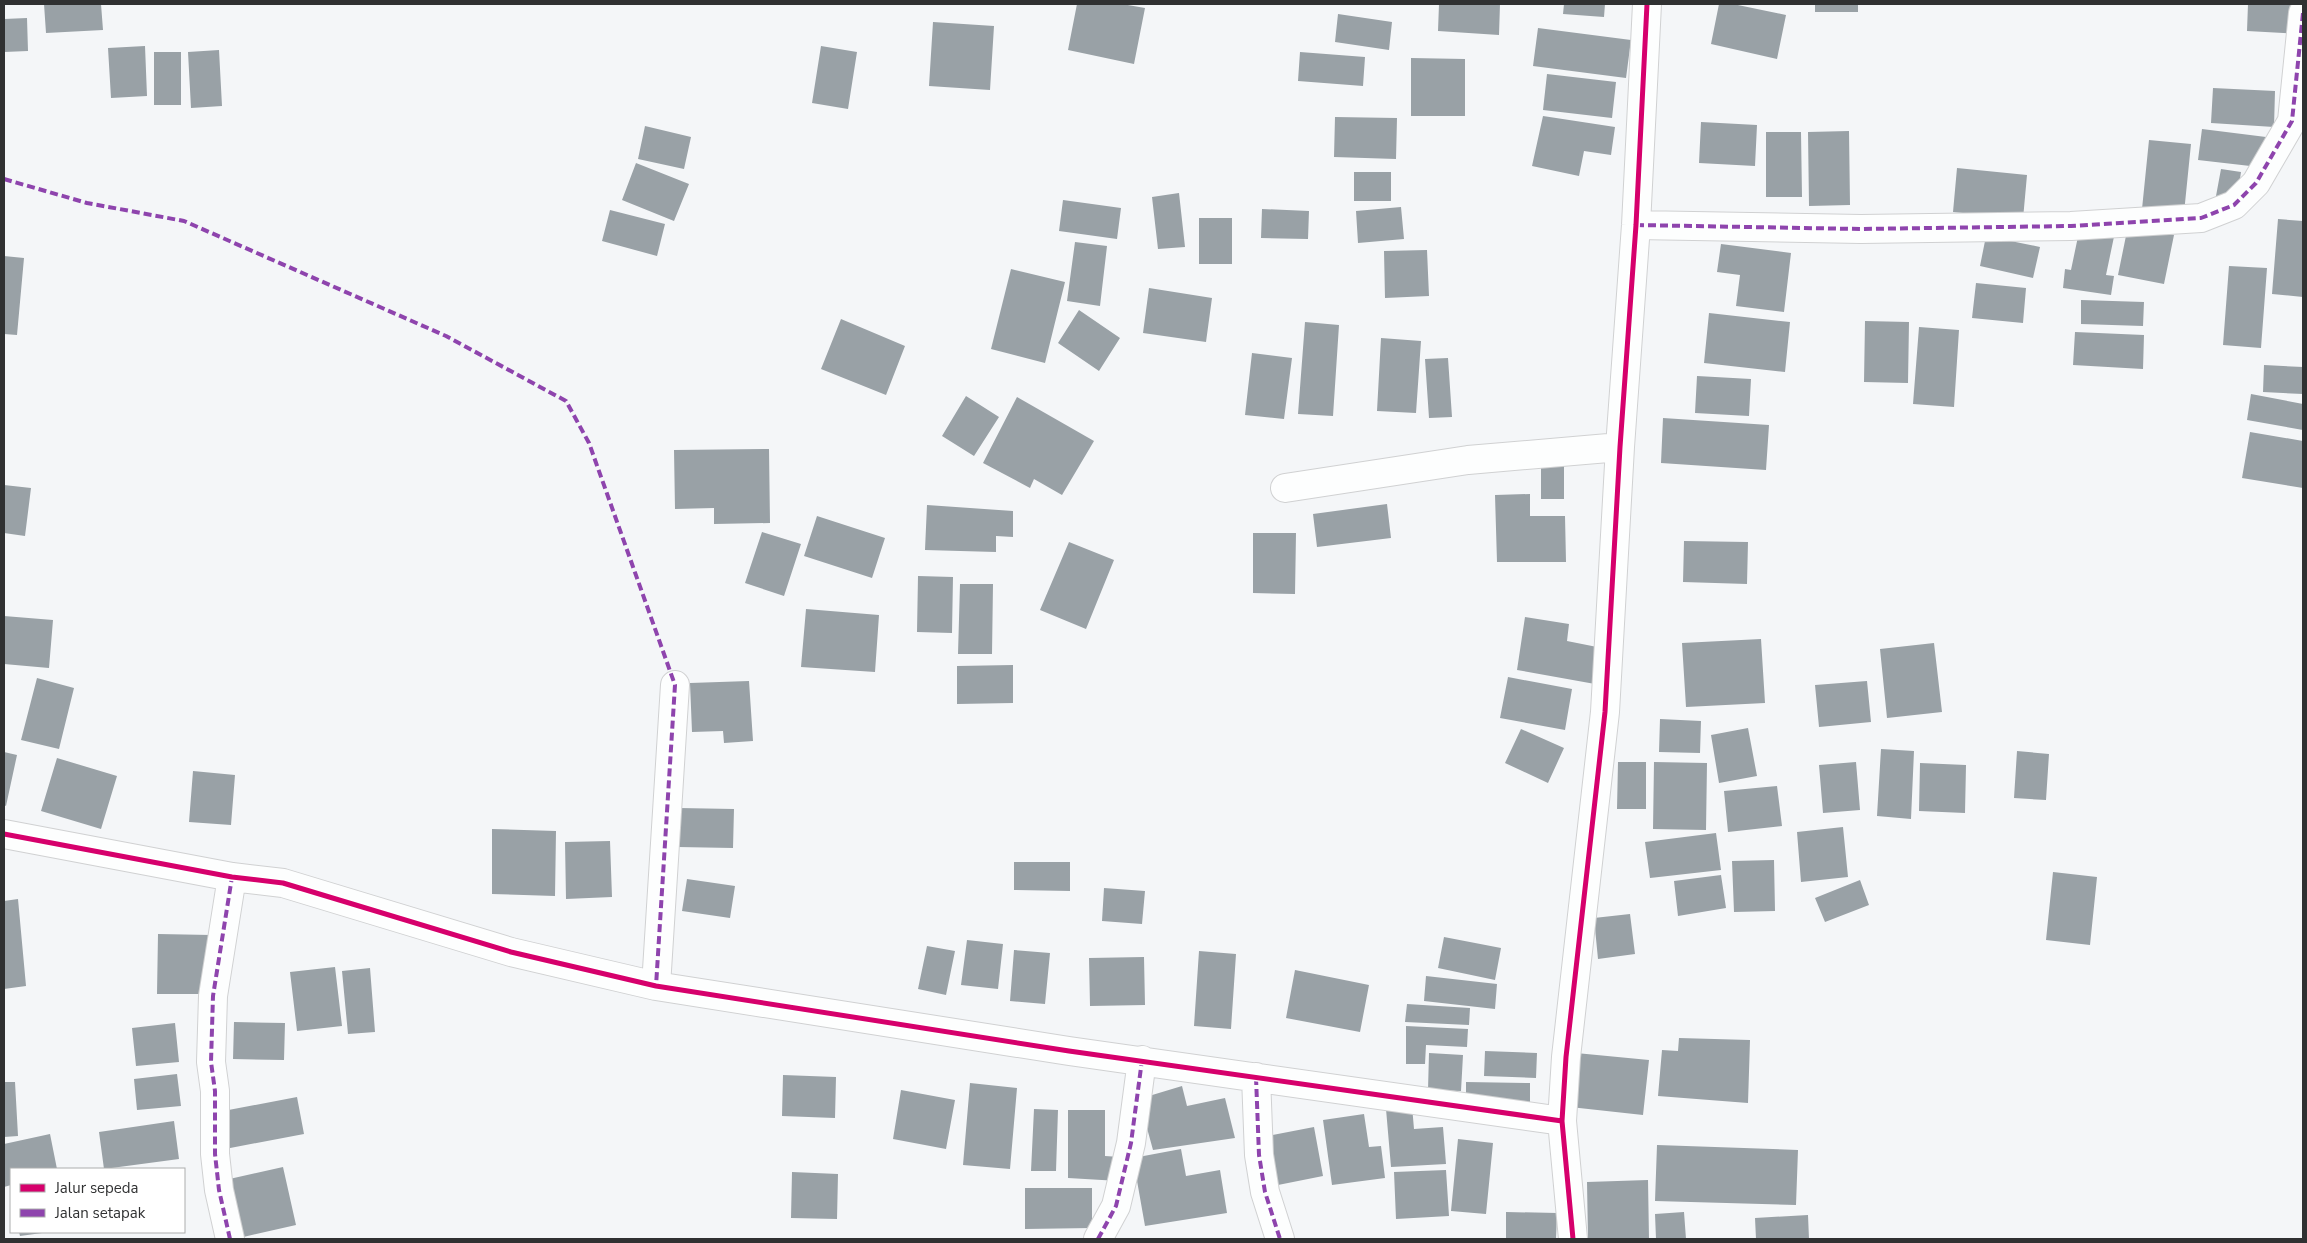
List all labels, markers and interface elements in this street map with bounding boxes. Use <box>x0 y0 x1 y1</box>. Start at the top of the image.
legend <box>10 1168 185 1233</box>
text: Jalur sepeda <box>54 1178 139 1198</box>
text: Jalan setapak <box>54 1203 146 1223</box>

